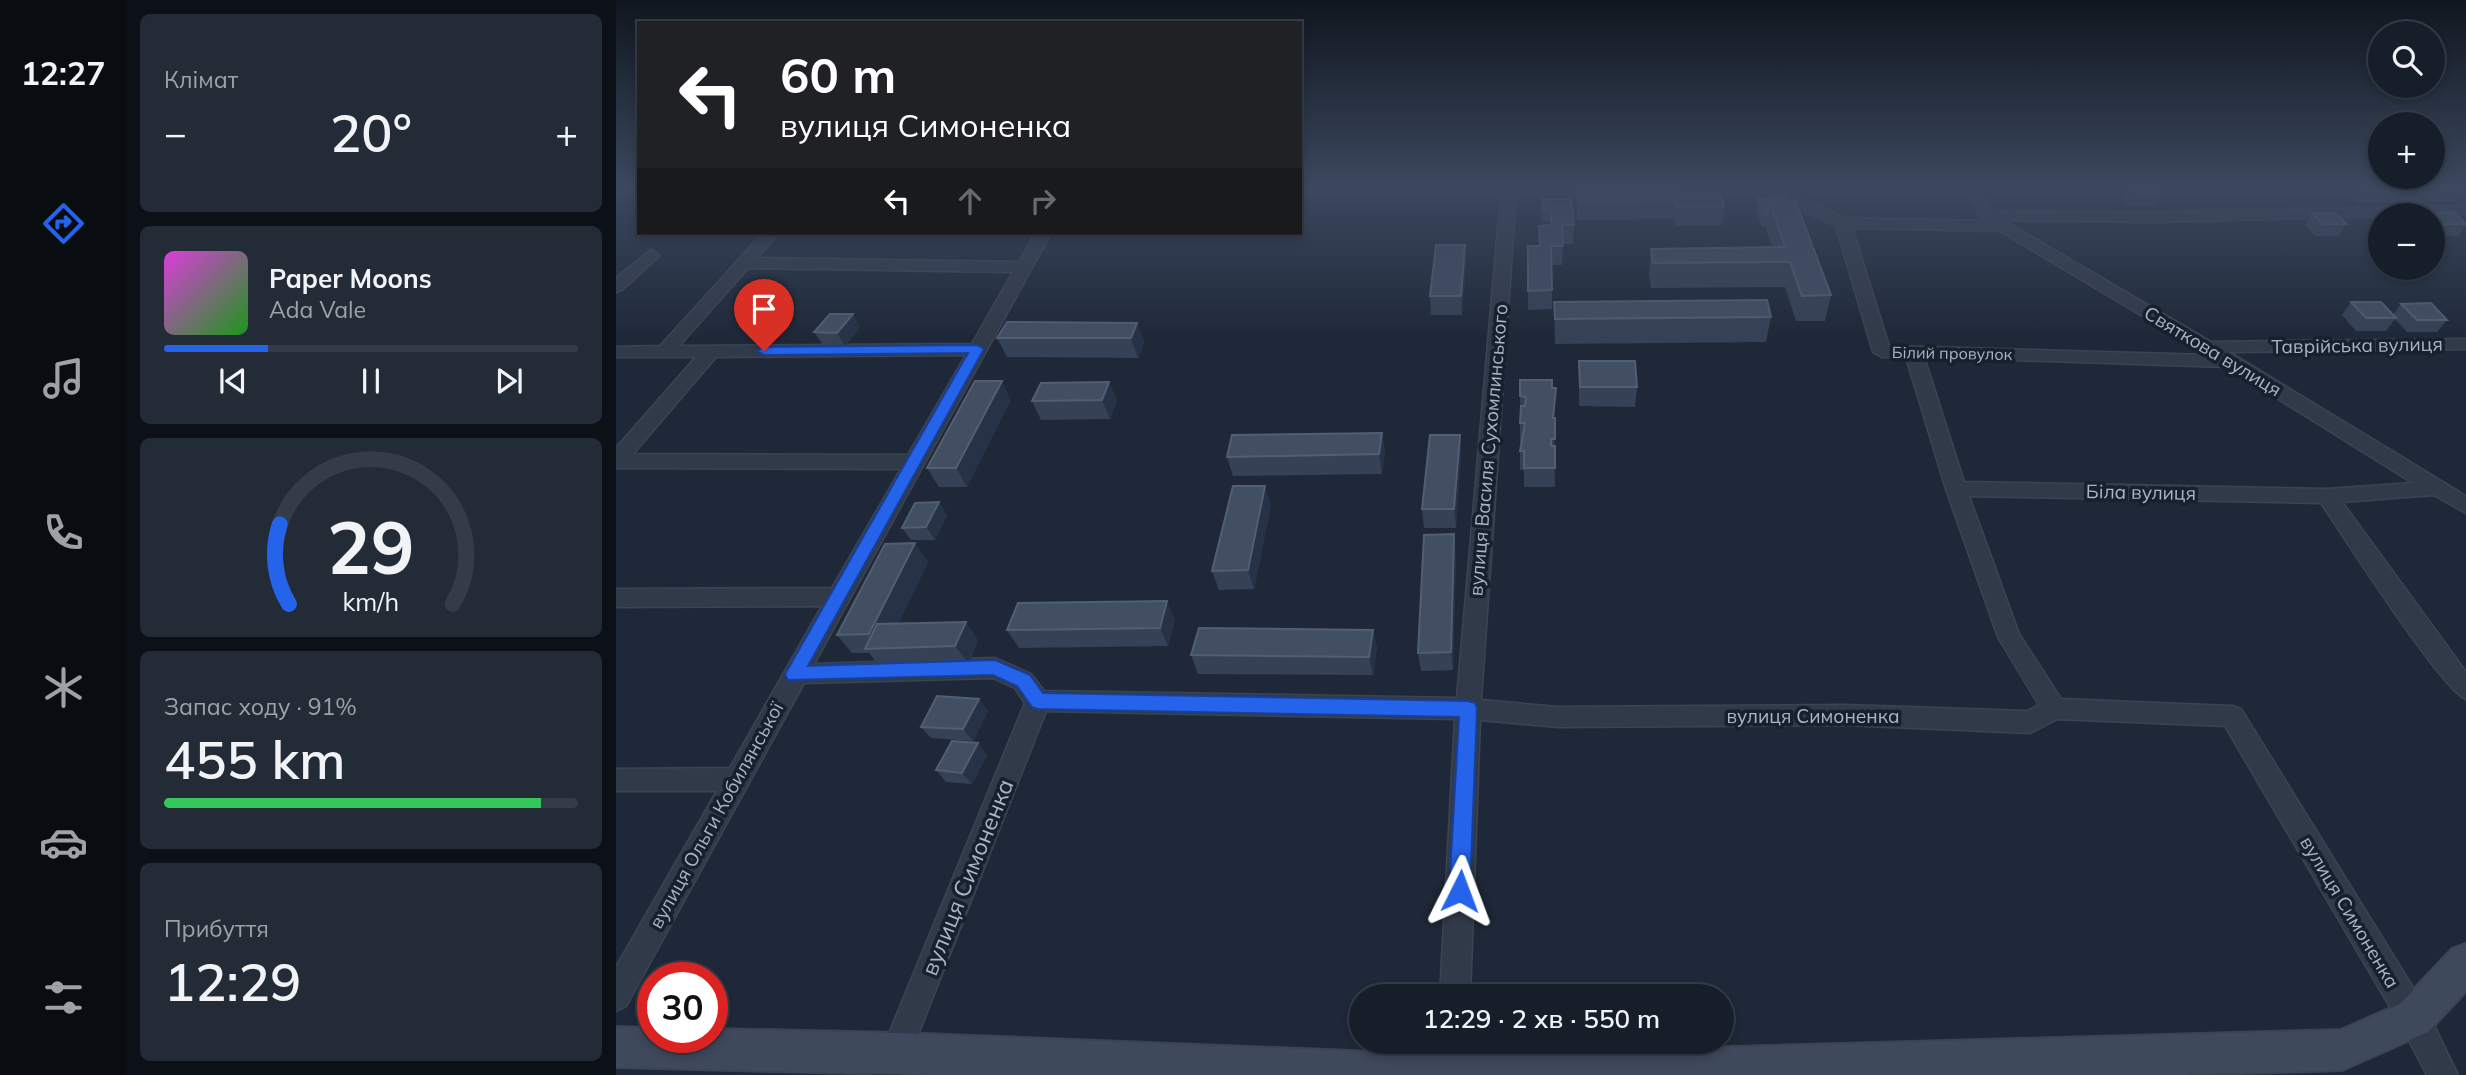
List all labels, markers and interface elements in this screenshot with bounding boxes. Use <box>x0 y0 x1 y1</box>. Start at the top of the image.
map controls <box>2368 21 2445 280</box>
button: search <box>2368 21 2445 98</box>
text: 60 m <box>780 44 896 105</box>
icon: left <box>665 49 756 140</box>
text: 12:27 <box>21 53 105 93</box>
text: Клімат <box>164 65 238 94</box>
text: 20° <box>330 100 412 165</box>
text: вулиця Симоненка <box>780 105 1071 145</box>
text: − <box>164 109 187 157</box>
text: + <box>555 109 578 157</box>
button: + <box>2368 112 2445 189</box>
icon: left <box>878 182 916 220</box>
icon: ahead <box>951 182 989 220</box>
icon: right <box>1024 182 1062 220</box>
icon: directions <box>39 199 88 248</box>
button: − <box>2368 203 2445 280</box>
text: Paper Moons <box>269 262 432 295</box>
pin <box>734 279 794 351</box>
icon: arrive <box>745 290 783 328</box>
text: Ada Vale <box>269 295 366 324</box>
street label: Святкова вулиця <box>2140 301 2286 401</box>
street label: вулиця Василя Сухомлинського <box>1463 303 1513 597</box>
street label: Таврійська вулиця <box>2271 332 2443 358</box>
street label: Білий провулок <box>1892 342 2013 364</box>
icon: music <box>39 354 88 403</box>
icon: previous <box>214 362 252 400</box>
icon: pause <box>352 362 390 400</box>
icon: next <box>490 362 528 400</box>
street label: Біла вулиця <box>2086 479 2196 505</box>
text: 29 <box>327 501 415 592</box>
icon: phone <box>39 508 88 557</box>
text: km/h <box>343 585 399 616</box>
icon: climate <box>39 663 88 712</box>
text: Запас ходу · 91% <box>164 692 357 721</box>
street label: вулиця Ольги Кобилянської <box>644 697 789 932</box>
street label: вулиця Симоненка <box>1727 704 1899 728</box>
text: 455 km <box>164 727 345 792</box>
street label: вулиця Симоненка <box>914 775 1020 979</box>
icon: car <box>39 818 88 867</box>
street label: вулиця Симоненка <box>2295 832 2405 992</box>
position arrow <box>1423 854 1497 928</box>
text: Прибуття <box>164 914 269 943</box>
text: 12:29 <box>164 949 301 1014</box>
speed limit sign: 30 <box>637 962 728 1053</box>
icon: filters <box>39 973 88 1022</box>
text: 12:29 · 2 хв · 550 m <box>1423 1002 1660 1035</box>

